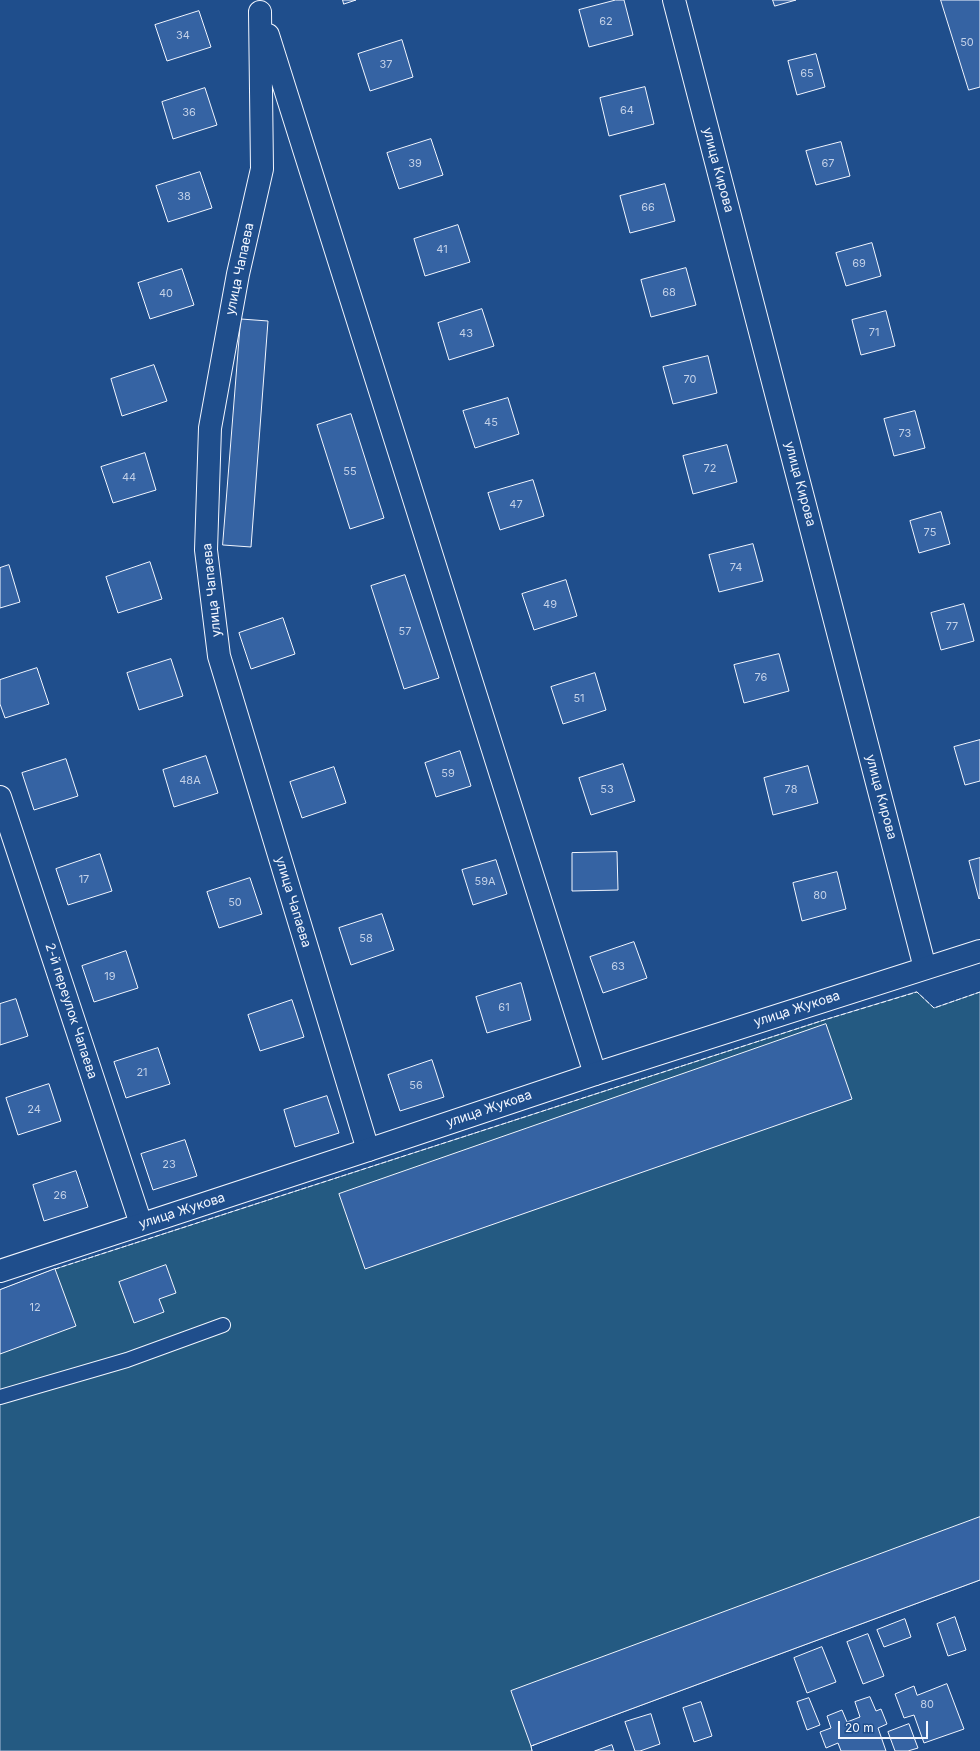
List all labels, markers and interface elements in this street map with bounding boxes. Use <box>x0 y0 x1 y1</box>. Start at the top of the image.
house number: 62 <box>599 15 613 29</box>
house number: 34 <box>176 29 190 43</box>
house number: 50 <box>960 36 974 50</box>
house number: 37 <box>379 58 393 72</box>
house number: 65 <box>800 67 814 81</box>
house number: 64 <box>620 104 634 118</box>
house number: 36 <box>182 106 196 120</box>
street label: улица Кирова <box>699 126 737 214</box>
house number: 39 <box>408 157 422 171</box>
house number: 67 <box>821 157 835 171</box>
house number: 38 <box>177 190 191 204</box>
house number: 66 <box>641 201 655 215</box>
street label: улица Чапаева <box>223 221 257 317</box>
house number: 41 <box>436 243 448 257</box>
house number: 69 <box>852 257 866 271</box>
house number: 68 <box>662 286 676 300</box>
house number: 40 <box>159 287 173 301</box>
house number: 71 <box>869 326 879 340</box>
house number: 43 <box>459 327 473 341</box>
house number: 70 <box>684 373 696 387</box>
house number: 45 <box>484 416 498 430</box>
house number: 73 <box>899 427 911 441</box>
street label: улица Кирова <box>781 440 819 528</box>
house number: 72 <box>704 462 716 476</box>
house number: 55 <box>343 465 357 479</box>
house number: 44 <box>122 471 136 485</box>
house number: 47 <box>509 498 523 512</box>
house number: 75 <box>924 526 936 540</box>
street label: улица Чапаева <box>199 542 225 638</box>
house number: 74 <box>730 561 742 575</box>
house number: 49 <box>543 598 557 612</box>
house number: 77 <box>946 620 958 634</box>
house number: 57 <box>399 625 411 639</box>
house number: 76 <box>755 671 767 685</box>
house number: 51 <box>573 692 585 706</box>
street label: улица Кирова <box>862 753 900 841</box>
house number: 59 <box>441 767 455 781</box>
house number: 48А <box>179 774 201 788</box>
house number: 53 <box>600 783 614 797</box>
house number: 78 <box>785 783 797 797</box>
street label: улица Чапаева <box>272 855 314 949</box>
house number: 17 <box>79 873 89 887</box>
house number: 59А <box>474 875 496 889</box>
house number: 80 <box>813 889 827 903</box>
house number: 50 <box>228 896 242 910</box>
house number: 58 <box>359 932 373 946</box>
street label: 2-й переулок Чапаева <box>42 941 100 1081</box>
house number: 63 <box>611 960 625 974</box>
house number: 19 <box>104 970 116 984</box>
street label: улица Жукова <box>752 988 842 1030</box>
house number: 61 <box>498 1001 510 1015</box>
house number: 21 <box>136 1066 148 1080</box>
house number: 56 <box>409 1079 423 1093</box>
street label: улица Жукова <box>444 1087 534 1131</box>
house number: 24 <box>27 1103 41 1117</box>
house number: 23 <box>162 1158 176 1172</box>
house number: 26 <box>53 1189 67 1203</box>
street label: улица Жукова <box>137 1190 227 1232</box>
house number: 12 <box>29 1301 41 1315</box>
house number: 80 <box>920 1698 934 1712</box>
scale bar <box>840 1713 930 1739</box>
text: 20 m <box>845 1720 874 1735</box>

